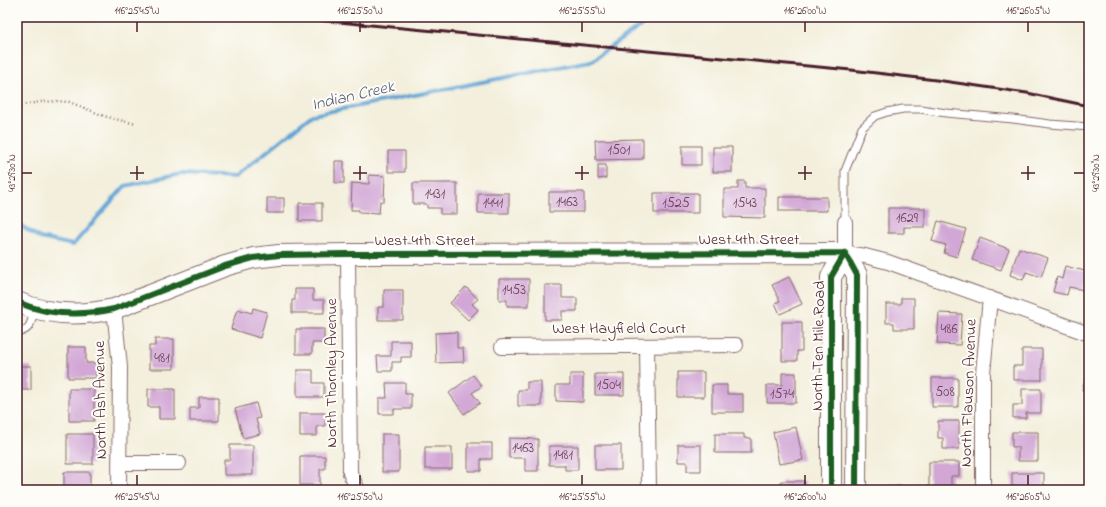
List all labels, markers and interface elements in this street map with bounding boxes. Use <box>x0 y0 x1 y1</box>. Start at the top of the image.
text: 116°25'45"W <box>114 4 160 19</box>
text: 116°25'50"W <box>337 4 383 19</box>
text: 116°25'55"W <box>559 4 606 19</box>
text: 116°26'00"W <box>784 4 827 19</box>
text: 116°26'05"W <box>1006 4 1050 19</box>
water label: Indian Creek <box>309 74 398 118</box>
house number: 1501 <box>608 140 631 161</box>
text: 43°29'30"N <box>5 154 20 192</box>
text: 43°29'30"N <box>1089 154 1104 192</box>
house number: 1431 <box>425 184 446 205</box>
house number: 1463 <box>556 192 578 213</box>
house number: 1441 <box>483 193 504 214</box>
house number: 1525 <box>662 193 690 214</box>
house number: 1543 <box>733 193 757 214</box>
house number: 1629 <box>896 208 919 229</box>
street label: West 4th Street <box>699 228 800 252</box>
street label: West 4th Street <box>375 229 476 253</box>
house number: 1453 <box>502 280 526 301</box>
street label: North Ten Mile Road <box>806 281 832 411</box>
street label: North Thornley Avenue <box>320 297 344 448</box>
street label: West Hayfield Court <box>552 317 686 341</box>
street label: North Flauson Avenue <box>954 318 984 467</box>
house number: 486 <box>940 319 958 340</box>
street label: North Ash Avenue <box>88 340 114 459</box>
house number: 481 <box>154 348 170 369</box>
house number: 1504 <box>597 375 621 396</box>
house number: 508 <box>935 382 955 403</box>
house number: 1574 <box>770 384 794 405</box>
house number: 1463 <box>512 438 534 459</box>
house number: 1481 <box>553 445 574 466</box>
text: 116°25'45"W <box>114 490 160 505</box>
text: 116°25'50"W <box>337 490 383 505</box>
text: 116°25'55"W <box>559 490 606 505</box>
text: 116°26'00"W <box>784 490 827 505</box>
text: 116°26'05"W <box>1006 490 1050 505</box>

